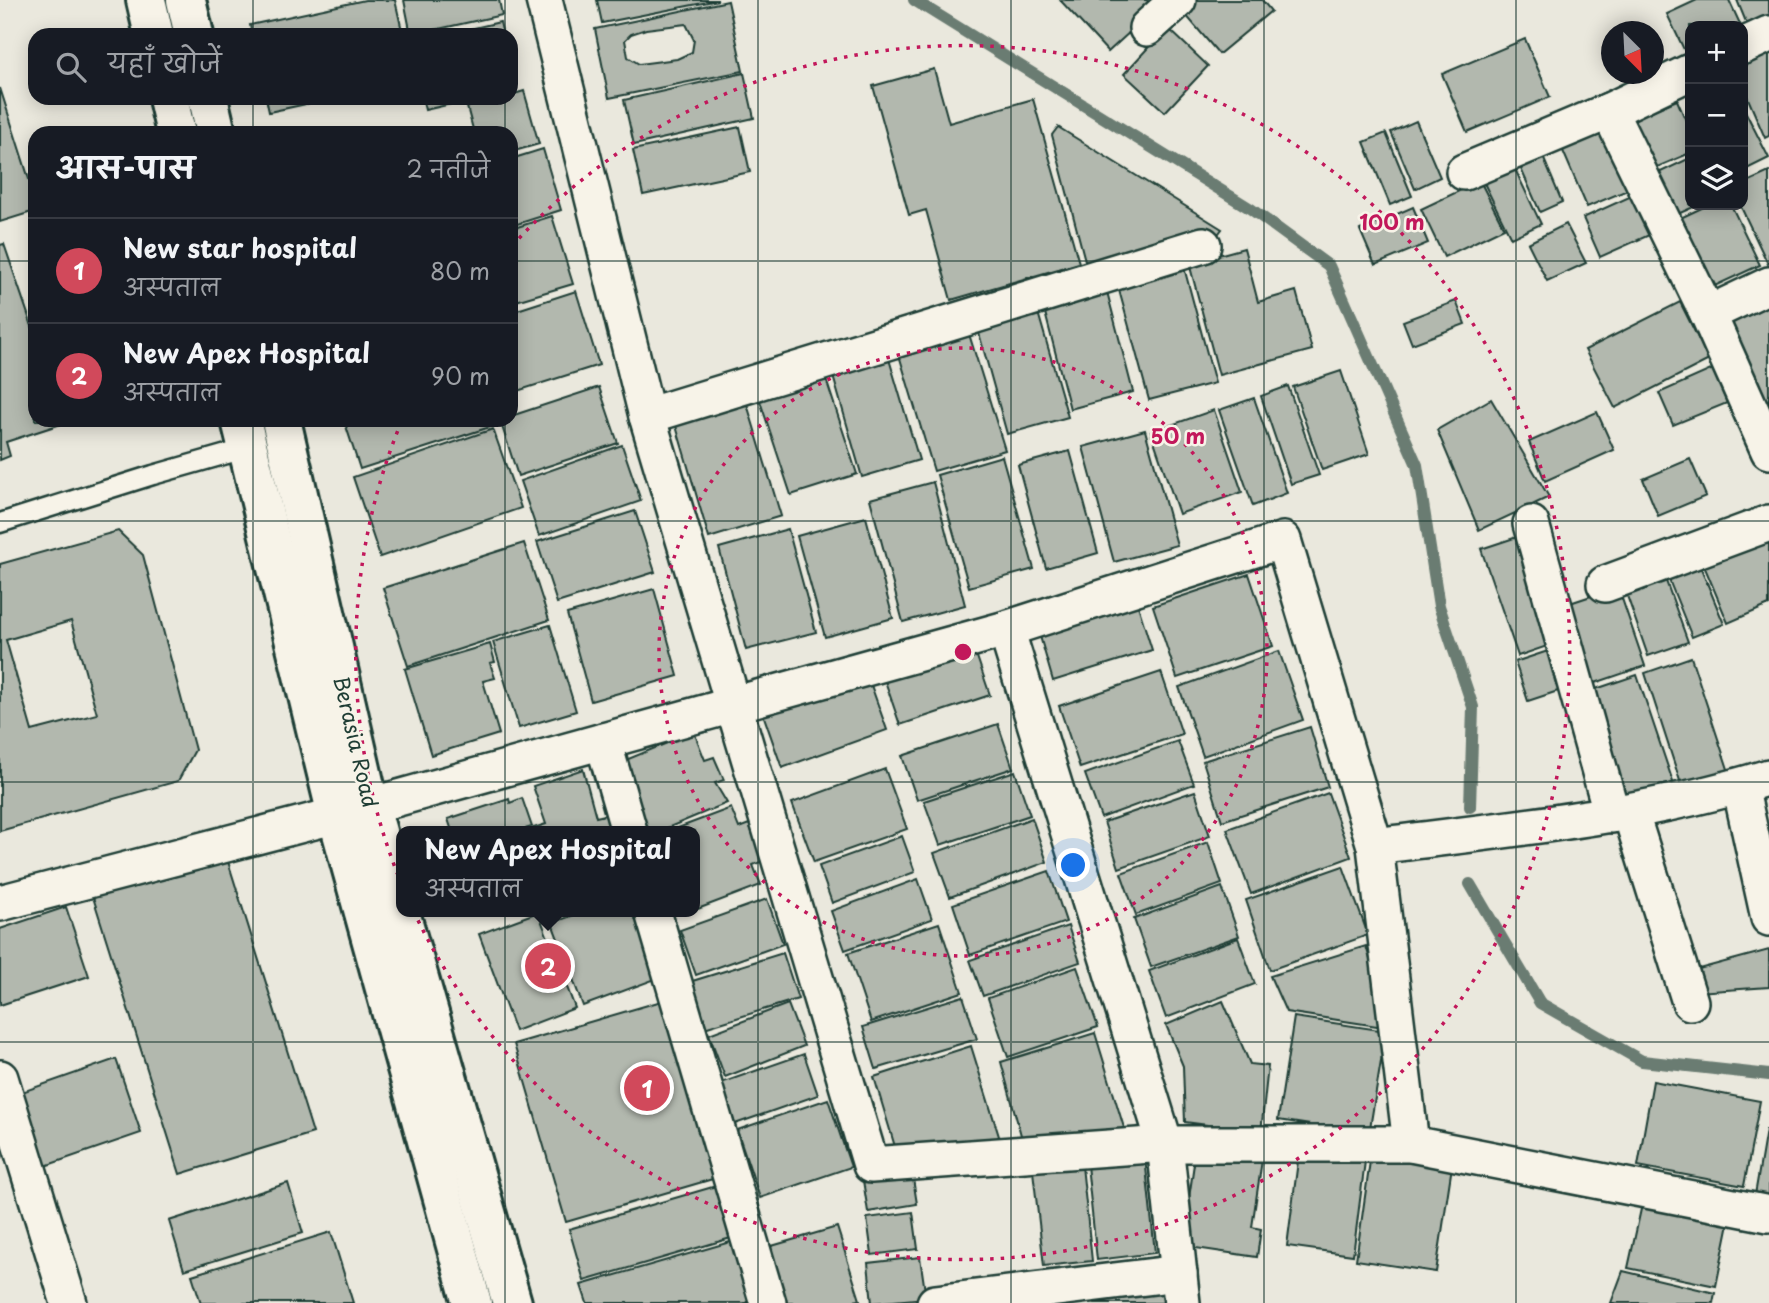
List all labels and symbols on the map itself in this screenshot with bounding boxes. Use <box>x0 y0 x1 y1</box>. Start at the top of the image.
north arrow <box>1601 21 1664 84</box>
text: 100 m <box>1359 205 1425 237</box>
text: 50 m <box>1151 419 1205 451</box>
centre of rings <box>951 640 975 664</box>
street label: Berasia Road <box>326 673 388 810</box>
your location <box>1056 848 1090 882</box>
pin: 2 <box>525 940 571 992</box>
pin: 1 <box>624 1062 670 1114</box>

